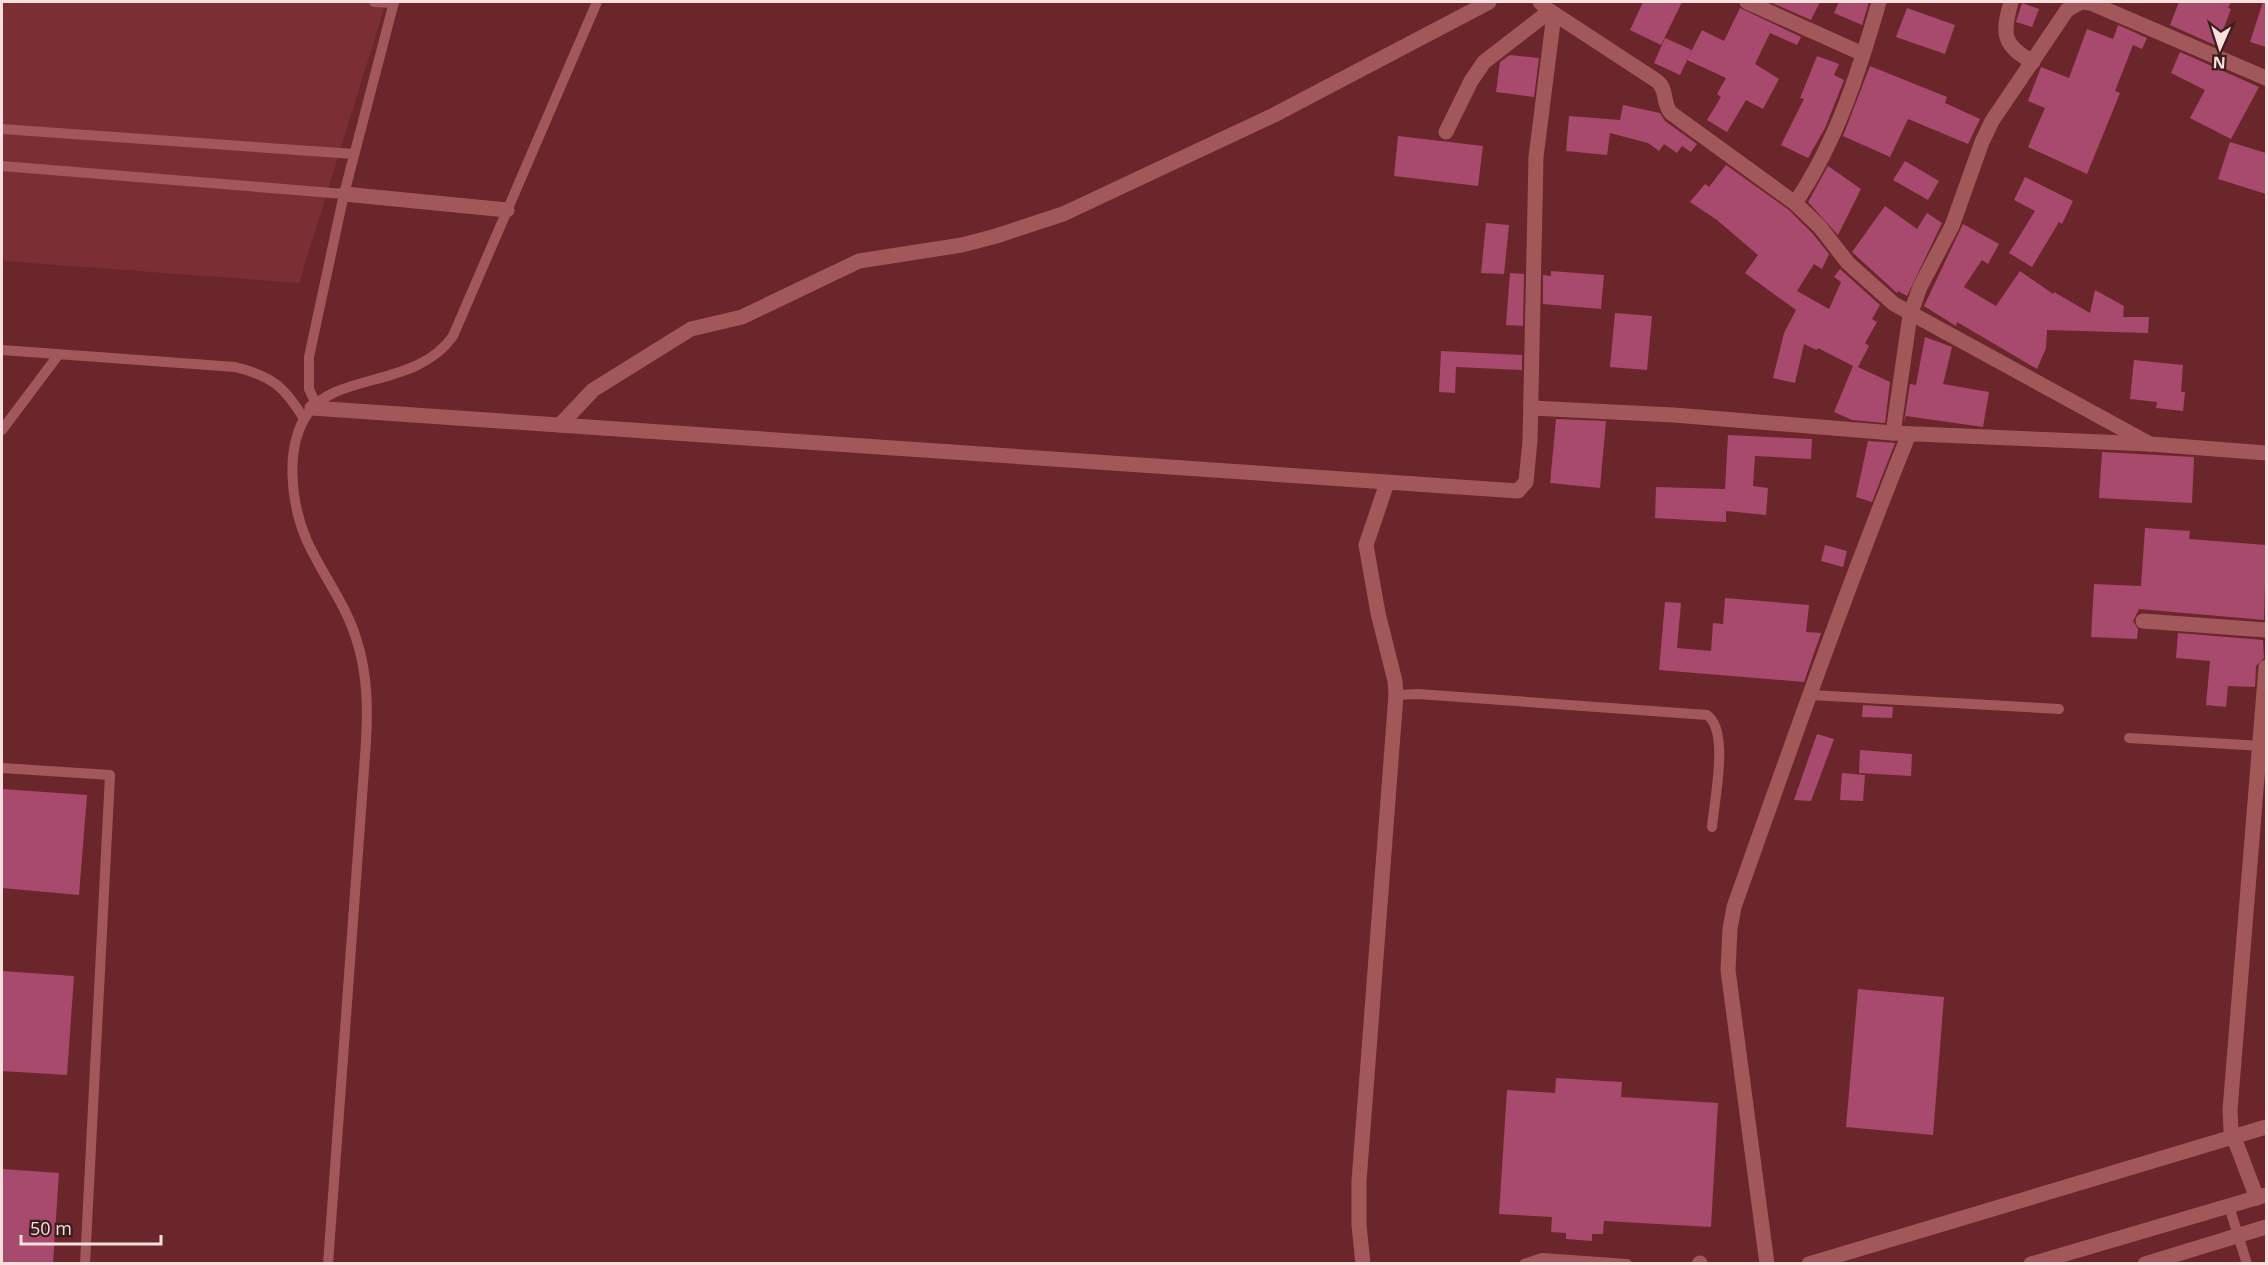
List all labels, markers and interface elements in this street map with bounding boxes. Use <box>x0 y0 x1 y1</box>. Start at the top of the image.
north arrow <box>2190 18 2250 78</box>
text: N <box>2212 52 2226 74</box>
scale bar <box>21 1208 160 1246</box>
text: 50 m <box>30 1216 72 1240</box>

